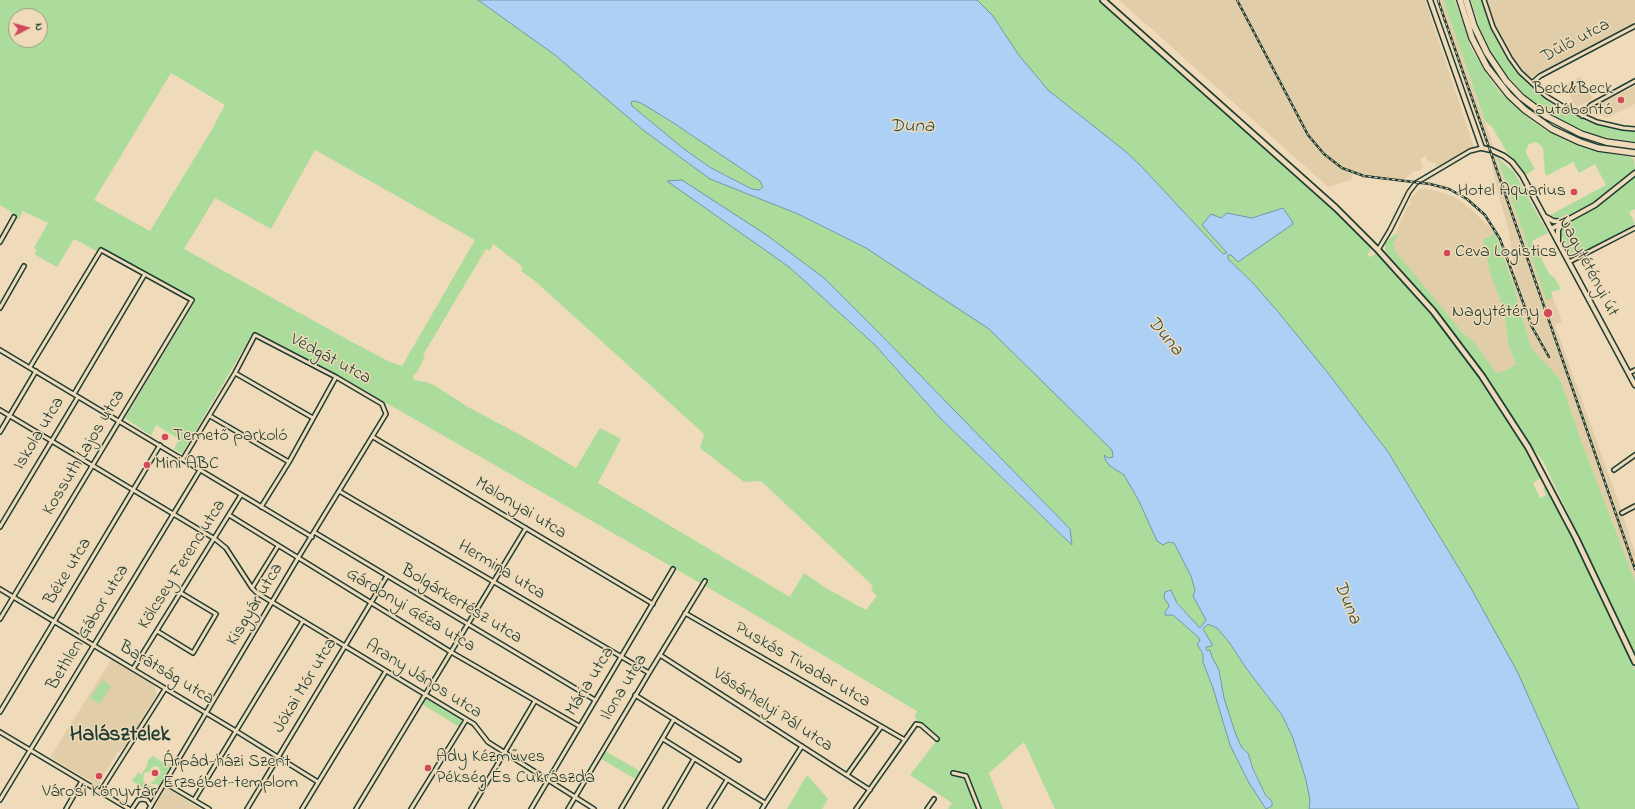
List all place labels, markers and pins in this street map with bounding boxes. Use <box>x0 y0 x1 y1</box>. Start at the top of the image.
place label: Beck&Beck autóbontó <box>1533 79 1613 122</box>
marker: Beck&Beck autóbontó <box>1616 95 1626 105</box>
place label: Hotel Aquarius <box>1458 181 1566 203</box>
marker: Hotel Aquarius <box>1569 187 1579 197</box>
place label: Ceva Logistics <box>1455 242 1557 264</box>
marker: Ceva Logistics <box>1442 248 1452 258</box>
place label: Nagytétény <box>1452 302 1539 324</box>
marker: Nagytétény <box>1542 307 1554 319</box>
place label: Temető parkoló <box>173 426 287 448</box>
marker: Temető parkoló <box>160 432 170 442</box>
place label: Mini ABC <box>155 454 219 476</box>
marker: Mini ABC <box>142 460 152 470</box>
place label: Ady Kézműves Pékség És Cukrászda <box>436 747 595 790</box>
place label: Árpád-házi Szent Erzsébet-templom <box>163 752 298 794</box>
marker: Ady Kézműves Pékség És Cukrászda <box>423 763 433 773</box>
marker: Árpád-házi Szent Erzsébet-templom <box>150 768 160 778</box>
marker: Városi Könyvtár <box>94 771 104 781</box>
place label: Városi Könyvtár <box>42 782 156 804</box>

